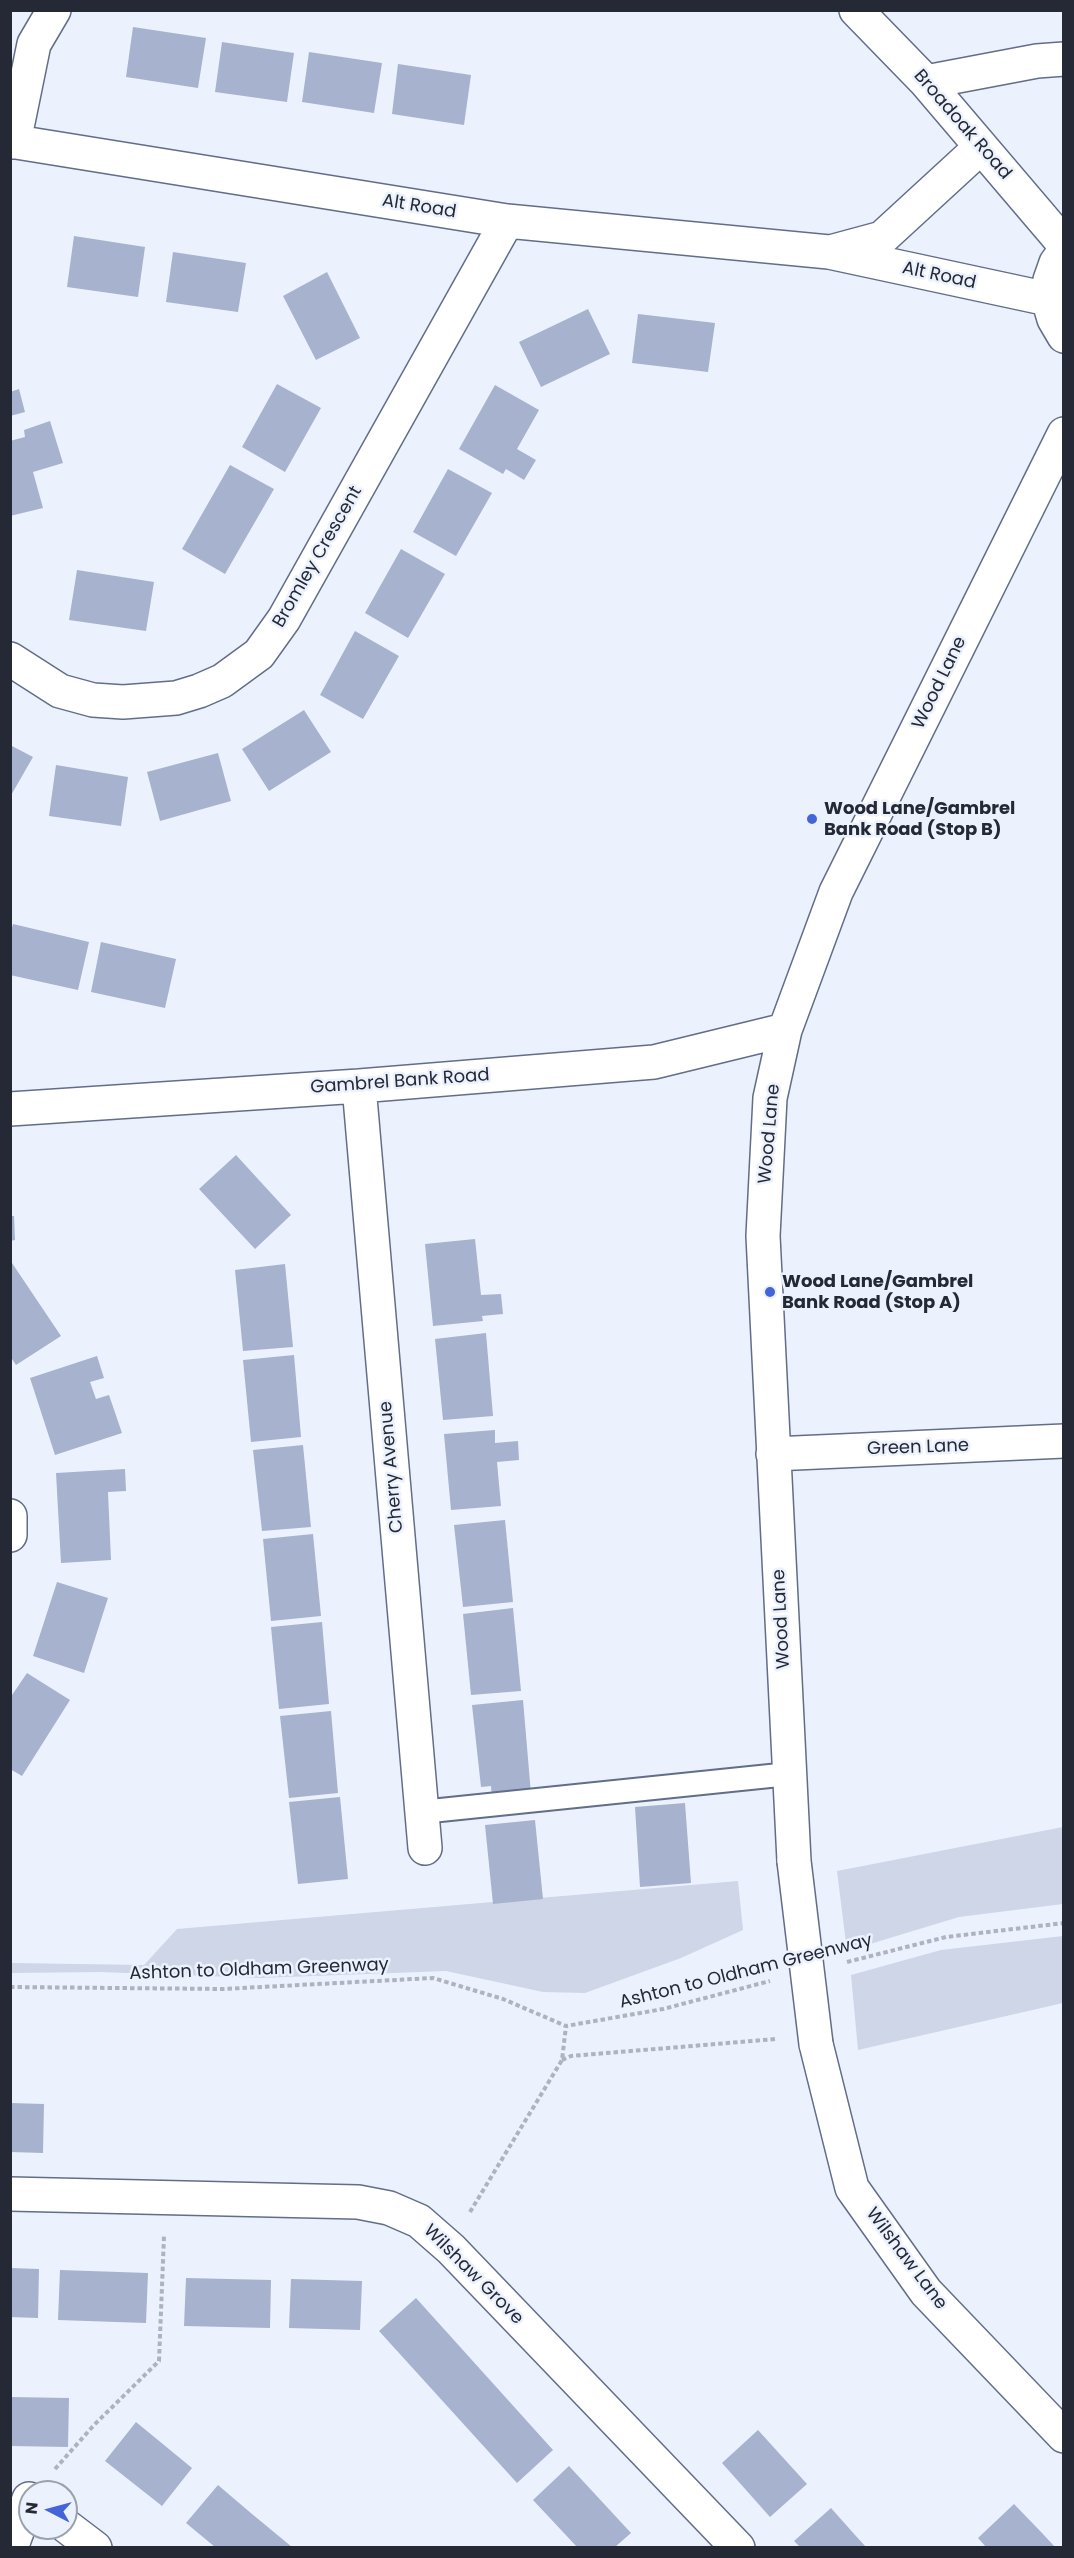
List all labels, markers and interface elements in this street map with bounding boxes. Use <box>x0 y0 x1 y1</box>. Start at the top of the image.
street label: Broadoak Road <box>909 66 1015 184</box>
street label: Alt Road <box>380 190 458 224</box>
street label: Alt Road <box>900 258 978 294</box>
street label: Bromley Crescent <box>269 482 367 632</box>
street label: Wood Lane <box>908 633 972 733</box>
place label: Wood Lane/Gambrel Bank Road (Stop B) <box>824 798 1015 840</box>
marker: Wood Lane/Gambrel Bank Road (Stop B) <box>805 812 819 826</box>
street label: Gambrel Bank Road <box>310 1065 490 1099</box>
street label: Wood Lane <box>755 1083 785 1185</box>
place label: Wood Lane/Gambrel Bank Road (Stop A) <box>782 1271 973 1314</box>
marker: Wood Lane/Gambrel Bank Road (Stop A) <box>763 1285 777 1299</box>
street label: Cherry Avenue <box>375 1400 409 1534</box>
street label: Green Lane <box>867 1435 969 1461</box>
street label: Wood Lane <box>769 1568 795 1670</box>
street label: Ashton to Oldham Greenway <box>617 1930 875 2014</box>
street label: Ashton to Oldham Greenway <box>129 1955 389 1985</box>
street label: Wilshaw Lane <box>861 2204 951 2314</box>
street label: Wilshaw Grove <box>418 2220 528 2330</box>
north arrow <box>18 2480 78 2540</box>
text: N <box>20 2501 44 2515</box>

